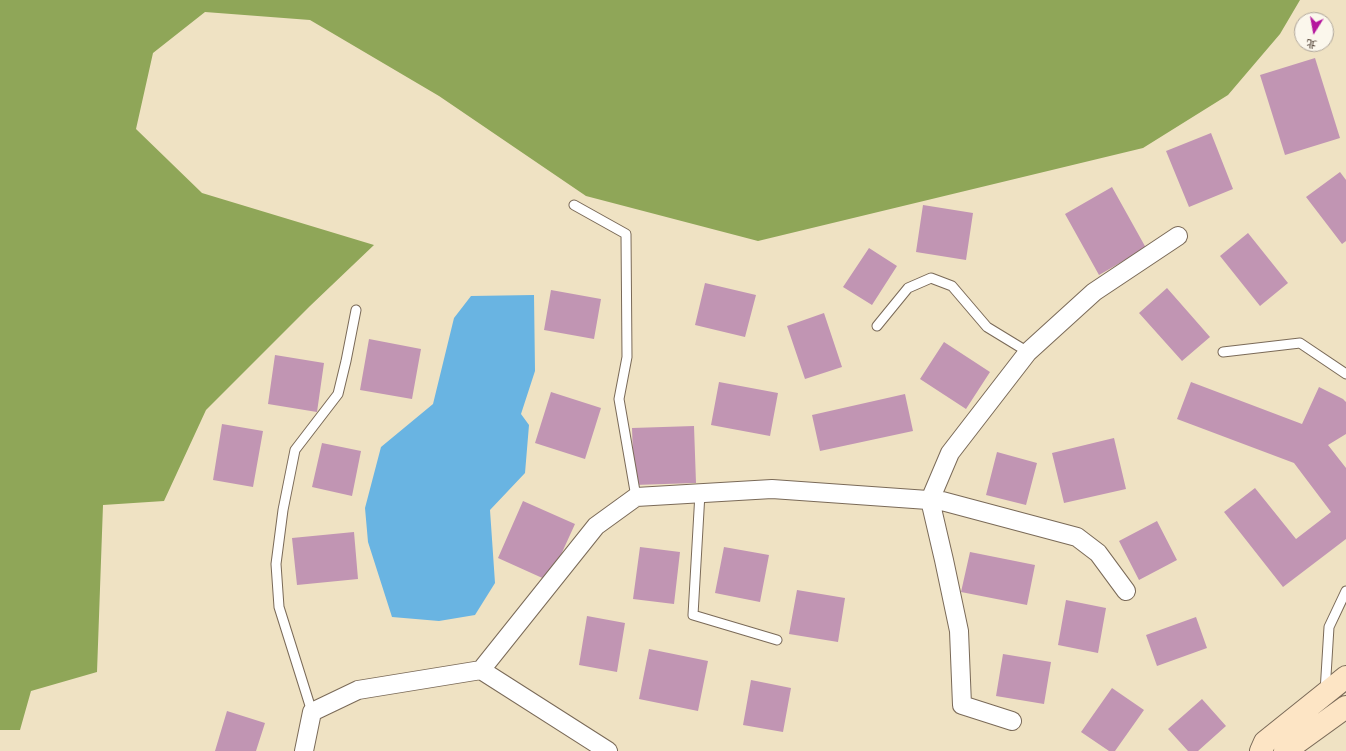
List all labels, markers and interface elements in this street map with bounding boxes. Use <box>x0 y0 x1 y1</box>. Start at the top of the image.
north arrow <box>1294 12 1334 52</box>
text: 北 <box>1305 34 1319 52</box>

